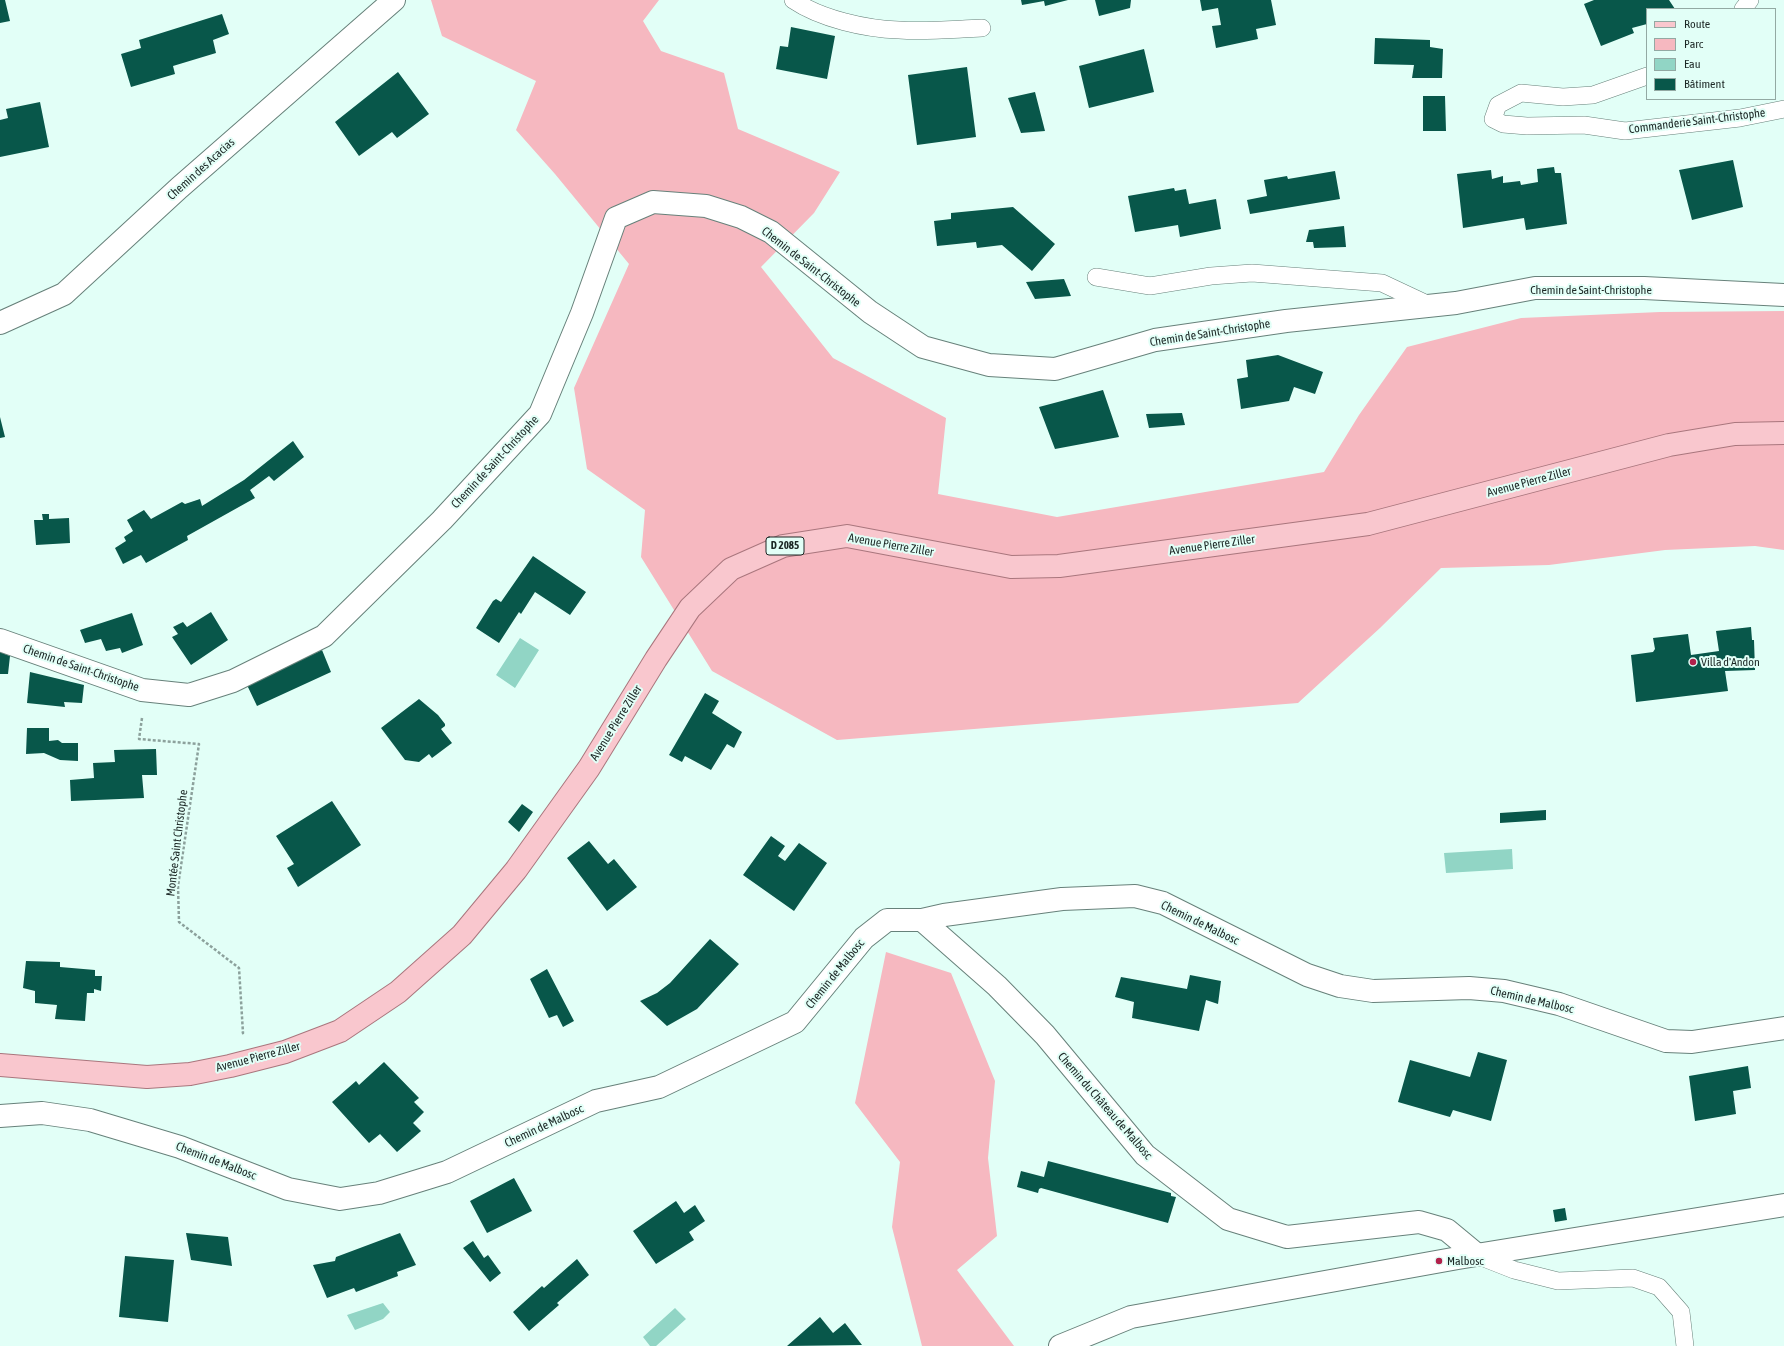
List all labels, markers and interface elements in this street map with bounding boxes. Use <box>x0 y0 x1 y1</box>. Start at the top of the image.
legend <box>1646 8 1776 100</box>
text: Route <box>1684 17 1710 31</box>
text: Parc <box>1684 37 1703 51</box>
text: Eau <box>1684 57 1701 71</box>
text: Bâtiment <box>1684 77 1725 91</box>
street label: Commanderie Saint-Christophe <box>1628 105 1766 137</box>
street label: Chemin des Acacias <box>164 135 238 203</box>
street label: Chemin de Saint-Christophe <box>759 224 863 310</box>
street label: Chemin de Saint-Christophe <box>1530 283 1652 297</box>
street label: Chemin de Saint-Christophe <box>1149 316 1271 350</box>
street label: Chemin de Saint-Christophe <box>448 413 542 511</box>
street label: Avenue Pierre Ziller <box>1485 464 1573 500</box>
street label: Avenue Pierre Ziller <box>847 530 935 560</box>
street label: Avenue Pierre Ziller <box>1168 532 1256 558</box>
road number: D 2085 <box>766 537 804 555</box>
street label: Chemin de Saint-Christophe <box>21 641 141 695</box>
place label: Villa d'Andon <box>1701 655 1760 669</box>
marker: Villa d'Andon <box>1688 657 1698 667</box>
street label: Avenue Pierre Ziller <box>587 683 645 763</box>
street label: Montée Saint Christophe <box>163 789 191 897</box>
street label: Chemin de Malbosc <box>1159 898 1241 948</box>
street label: Chemin de Malbosc <box>803 936 867 1012</box>
street label: Chemin de Malbosc <box>1489 983 1575 1017</box>
street label: Avenue Pierre Ziller <box>214 1039 302 1075</box>
street label: Chemin du Château de Malbosc <box>1055 1050 1155 1162</box>
street label: Chemin de Malbosc <box>502 1101 586 1151</box>
street label: Chemin de Malbosc <box>174 1139 258 1183</box>
place label: Malbosc <box>1447 1254 1484 1268</box>
marker: Malbosc <box>1434 1256 1444 1266</box>

